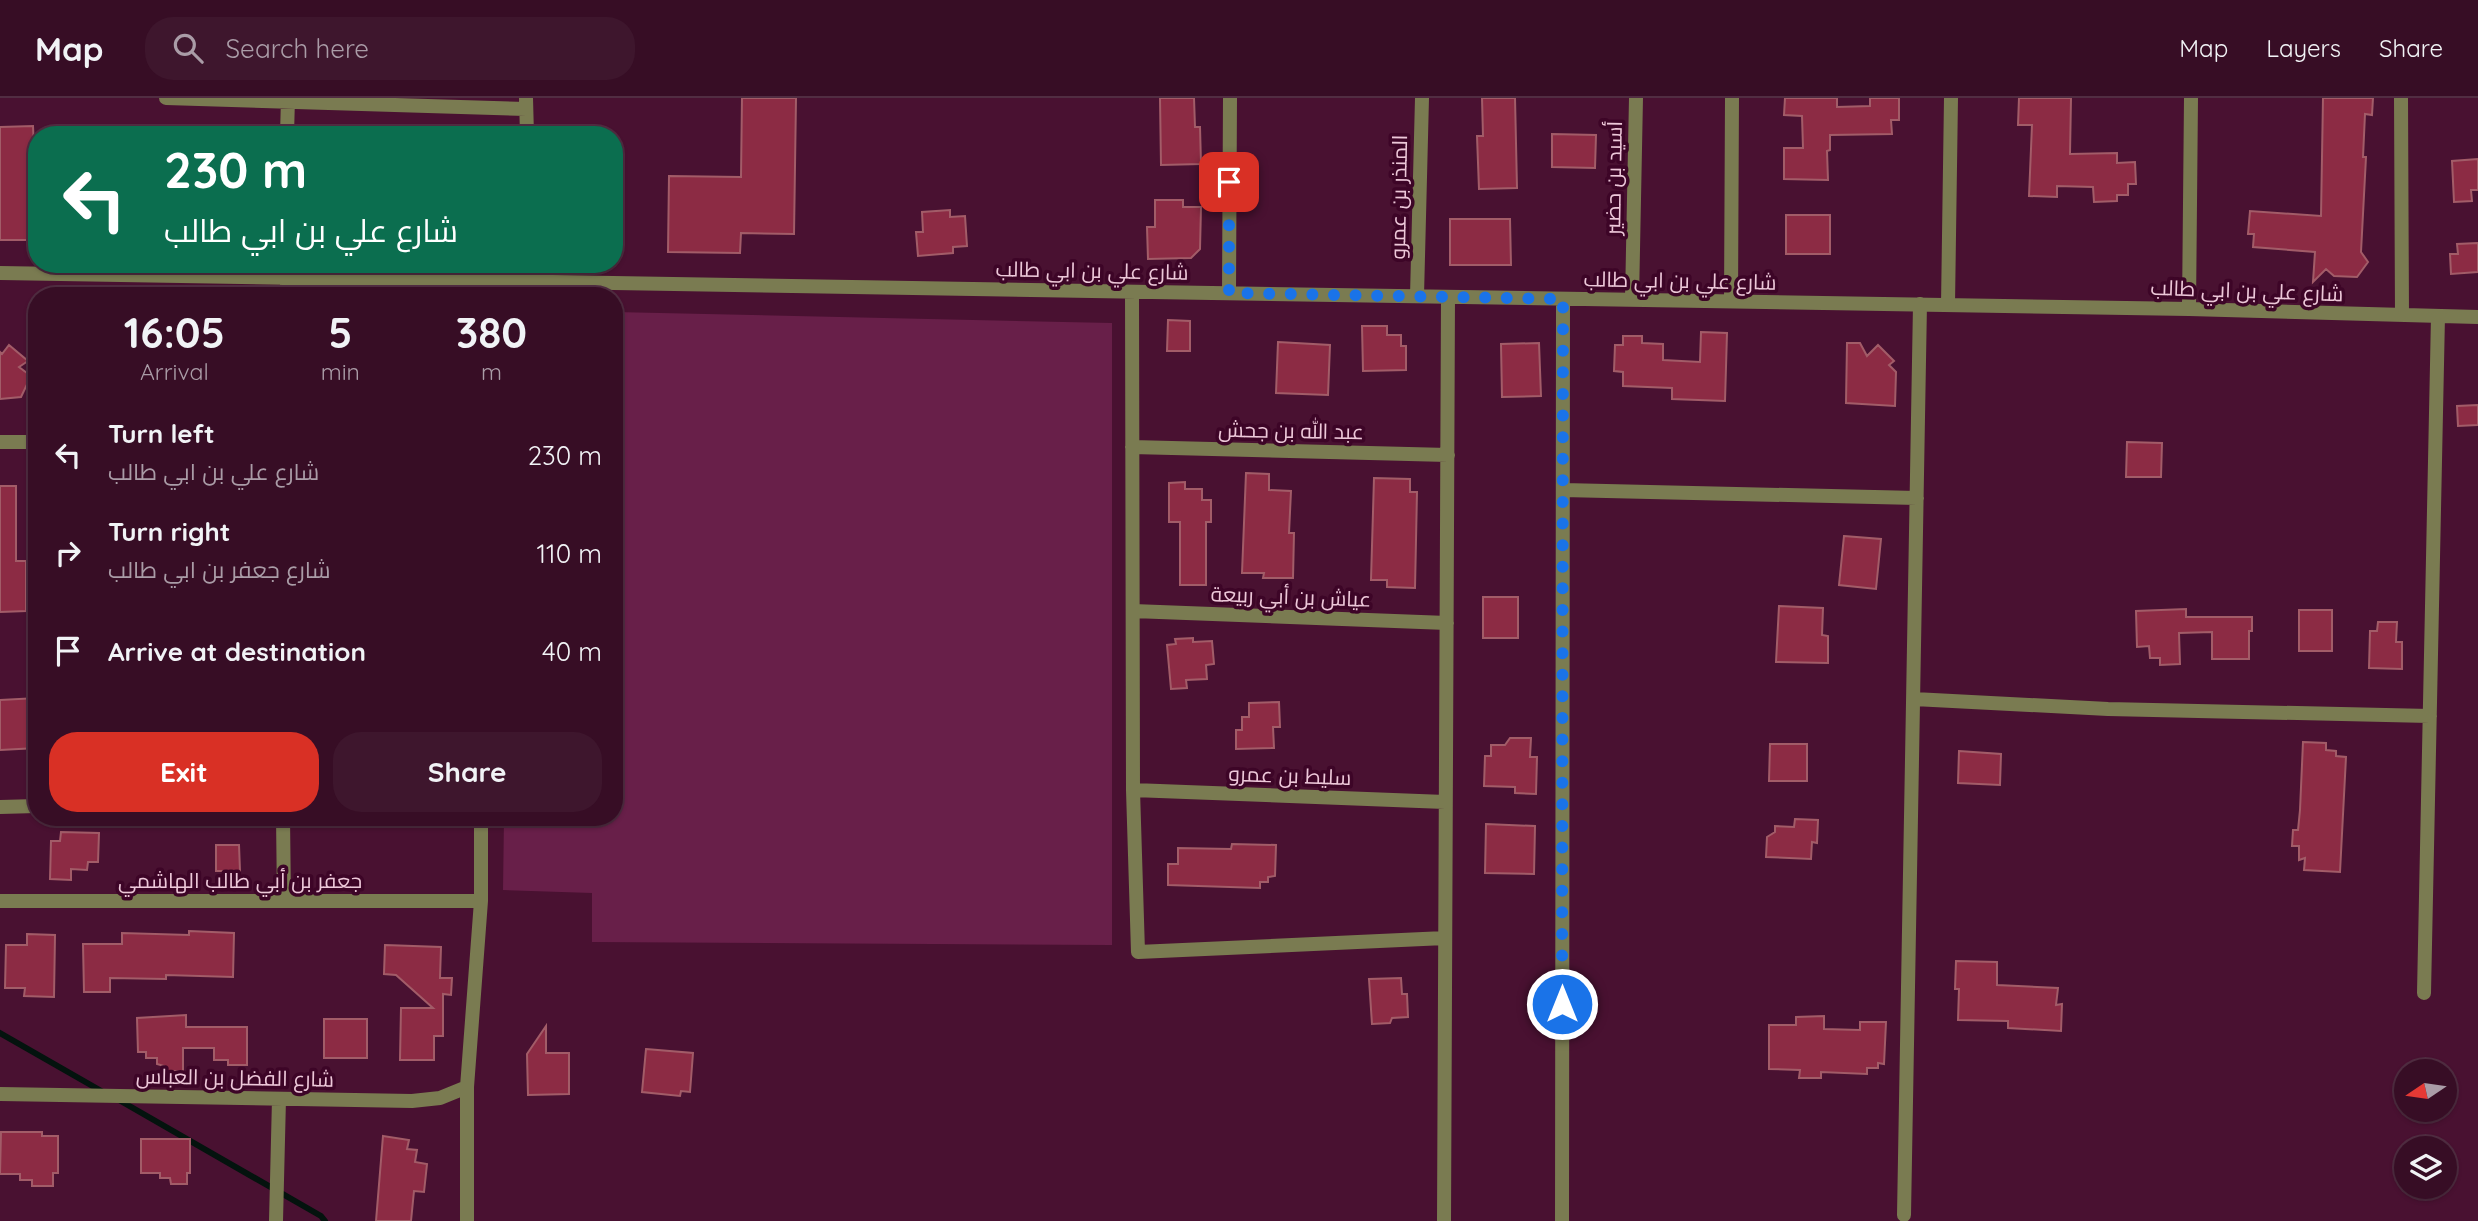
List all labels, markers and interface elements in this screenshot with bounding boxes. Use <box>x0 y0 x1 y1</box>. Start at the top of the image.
search box <box>145 17 635 80</box>
text: Map <box>35 28 103 69</box>
icon: search <box>169 29 207 67</box>
text: Search here <box>225 32 369 65</box>
text: Map <box>2179 33 2228 63</box>
text: Layers <box>2266 33 2341 63</box>
text: Share <box>2379 33 2443 63</box>
street label: أسيد بن حضير <box>1599 121 1628 236</box>
street label: المنذر بن عمرو <box>1384 134 1413 260</box>
text: 230 m <box>164 139 307 200</box>
pin <box>1199 152 1259 212</box>
icon: left <box>49 154 140 245</box>
icon: arrive <box>1210 163 1248 201</box>
text: شارع علي بن ابي طالب <box>164 210 458 250</box>
street label: شارع علي بن ابي طالب <box>995 255 1189 289</box>
street label: شارع علي بن ابي طالب <box>1583 265 1777 299</box>
street label: شارع علي بن ابي طالب <box>2150 274 2344 310</box>
text: 16:05 <box>124 306 225 359</box>
text: 5 <box>328 306 352 359</box>
text: 380 <box>456 306 527 359</box>
text: Arrival <box>140 357 209 386</box>
text: min <box>321 357 360 386</box>
text: m <box>481 357 502 386</box>
street label: عبد الله بن جحش <box>1218 416 1364 445</box>
text: Turn left <box>108 417 215 450</box>
icon: left <box>49 436 87 474</box>
text: 230 m <box>528 439 602 472</box>
text: شارع علي بن ابي طالب <box>108 457 319 486</box>
text: Turn right <box>108 515 230 548</box>
icon: right <box>49 534 87 572</box>
text: 110 m <box>536 537 602 570</box>
text: شارع جعفر بن ابي طالب <box>108 555 331 584</box>
street label: عياش بن أبي ربيعة <box>1210 580 1372 616</box>
icon: arrive <box>49 632 87 670</box>
text: Arrive at destination <box>108 635 366 668</box>
text: 40 m <box>542 635 602 668</box>
button: Exit <box>49 732 319 812</box>
button: Share <box>333 732 602 812</box>
street label: سليط بن عمرو <box>1228 760 1352 791</box>
street label: جعفر بن أبي طالب الهاشمي <box>118 867 362 897</box>
position arrow <box>1525 967 1599 1041</box>
north arrow <box>2394 1059 2457 1122</box>
map controls <box>2394 1059 2457 1199</box>
street label: شارع الفضل بن العباس <box>136 1062 334 1094</box>
button: layers <box>2394 1136 2457 1199</box>

